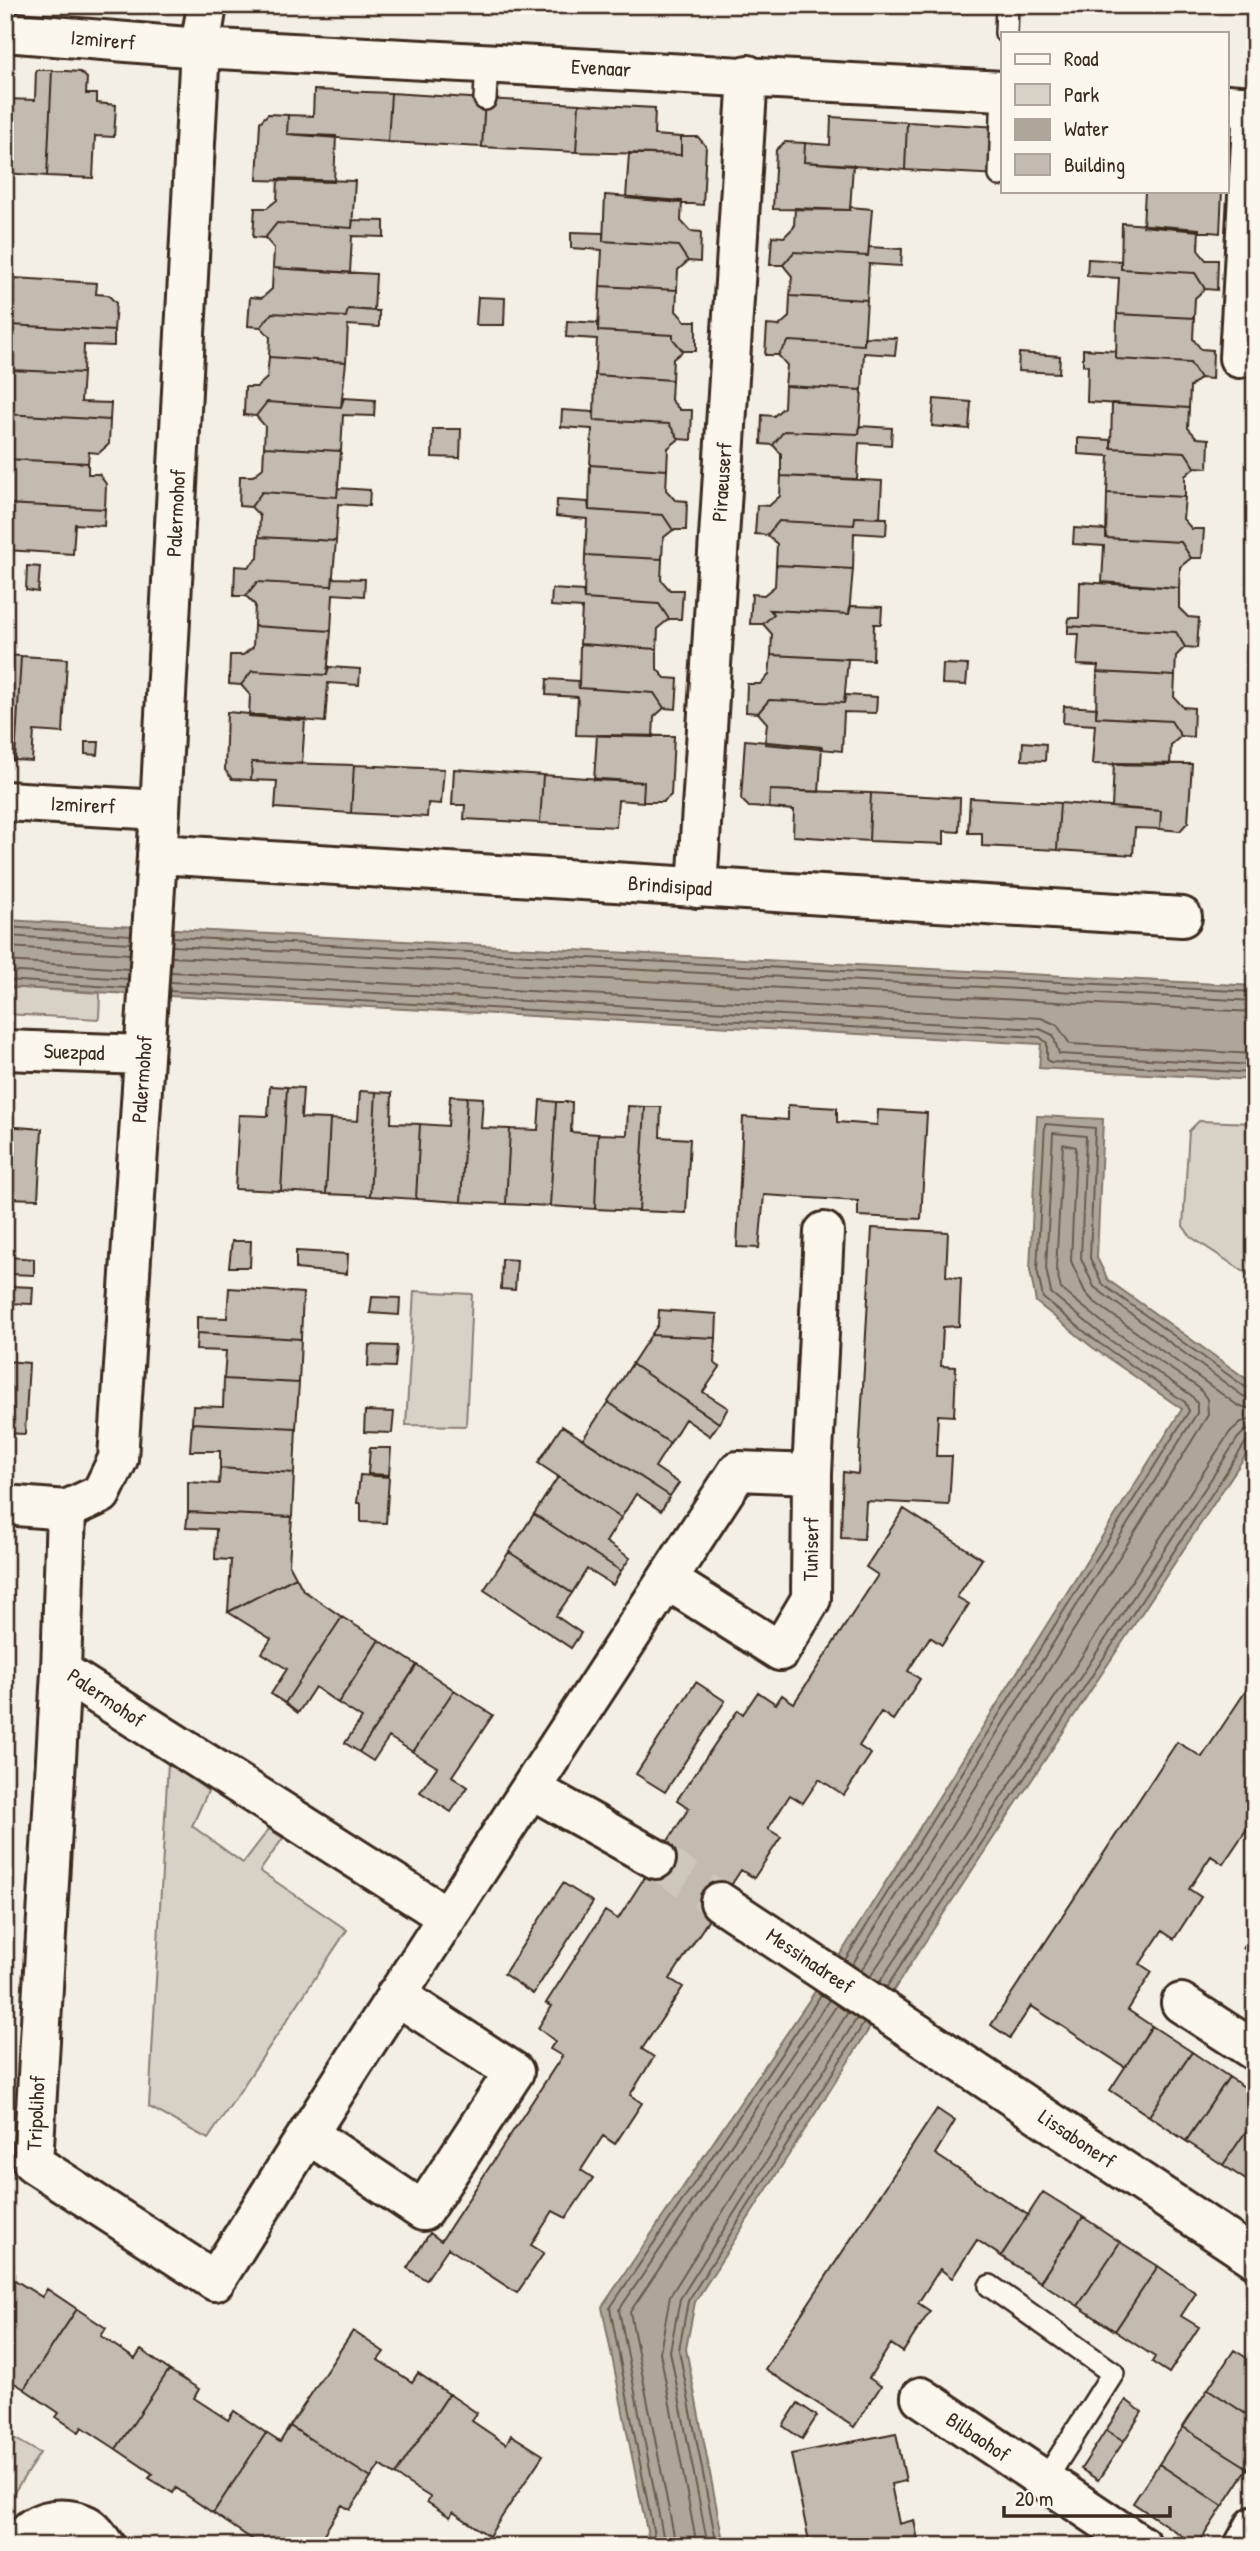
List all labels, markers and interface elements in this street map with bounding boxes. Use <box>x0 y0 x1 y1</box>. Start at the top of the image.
street label: Izmirerf <box>69 22 137 57</box>
legend <box>1001 32 1228 192</box>
text: Road <box>1064 44 1098 73</box>
street label: Evenaar <box>570 51 632 84</box>
text: Park <box>1064 80 1099 109</box>
text: Water <box>1064 114 1109 143</box>
text: Building <box>1064 150 1125 179</box>
street label: Piraeuserf <box>704 441 739 523</box>
street label: Palermohof <box>159 468 192 558</box>
street label: Izmirerf <box>50 788 117 821</box>
street label: Brindisipad <box>627 868 713 903</box>
street label: Palermohof <box>124 1034 159 1124</box>
street label: Suezpad <box>43 1036 105 1067</box>
street label: Tuniserf <box>795 1516 826 1581</box>
street label: Palermohof <box>62 1661 151 1734</box>
street label: Messinadreef <box>761 1921 860 2001</box>
street label: Tripolihof <box>19 2074 52 2151</box>
street label: Lissabonerf <box>1033 2102 1122 2175</box>
street label: Bilbaohof <box>941 2405 1016 2469</box>
scale bar <box>1004 2474 1171 2518</box>
text: 20 m <box>1015 2484 1053 2513</box>

